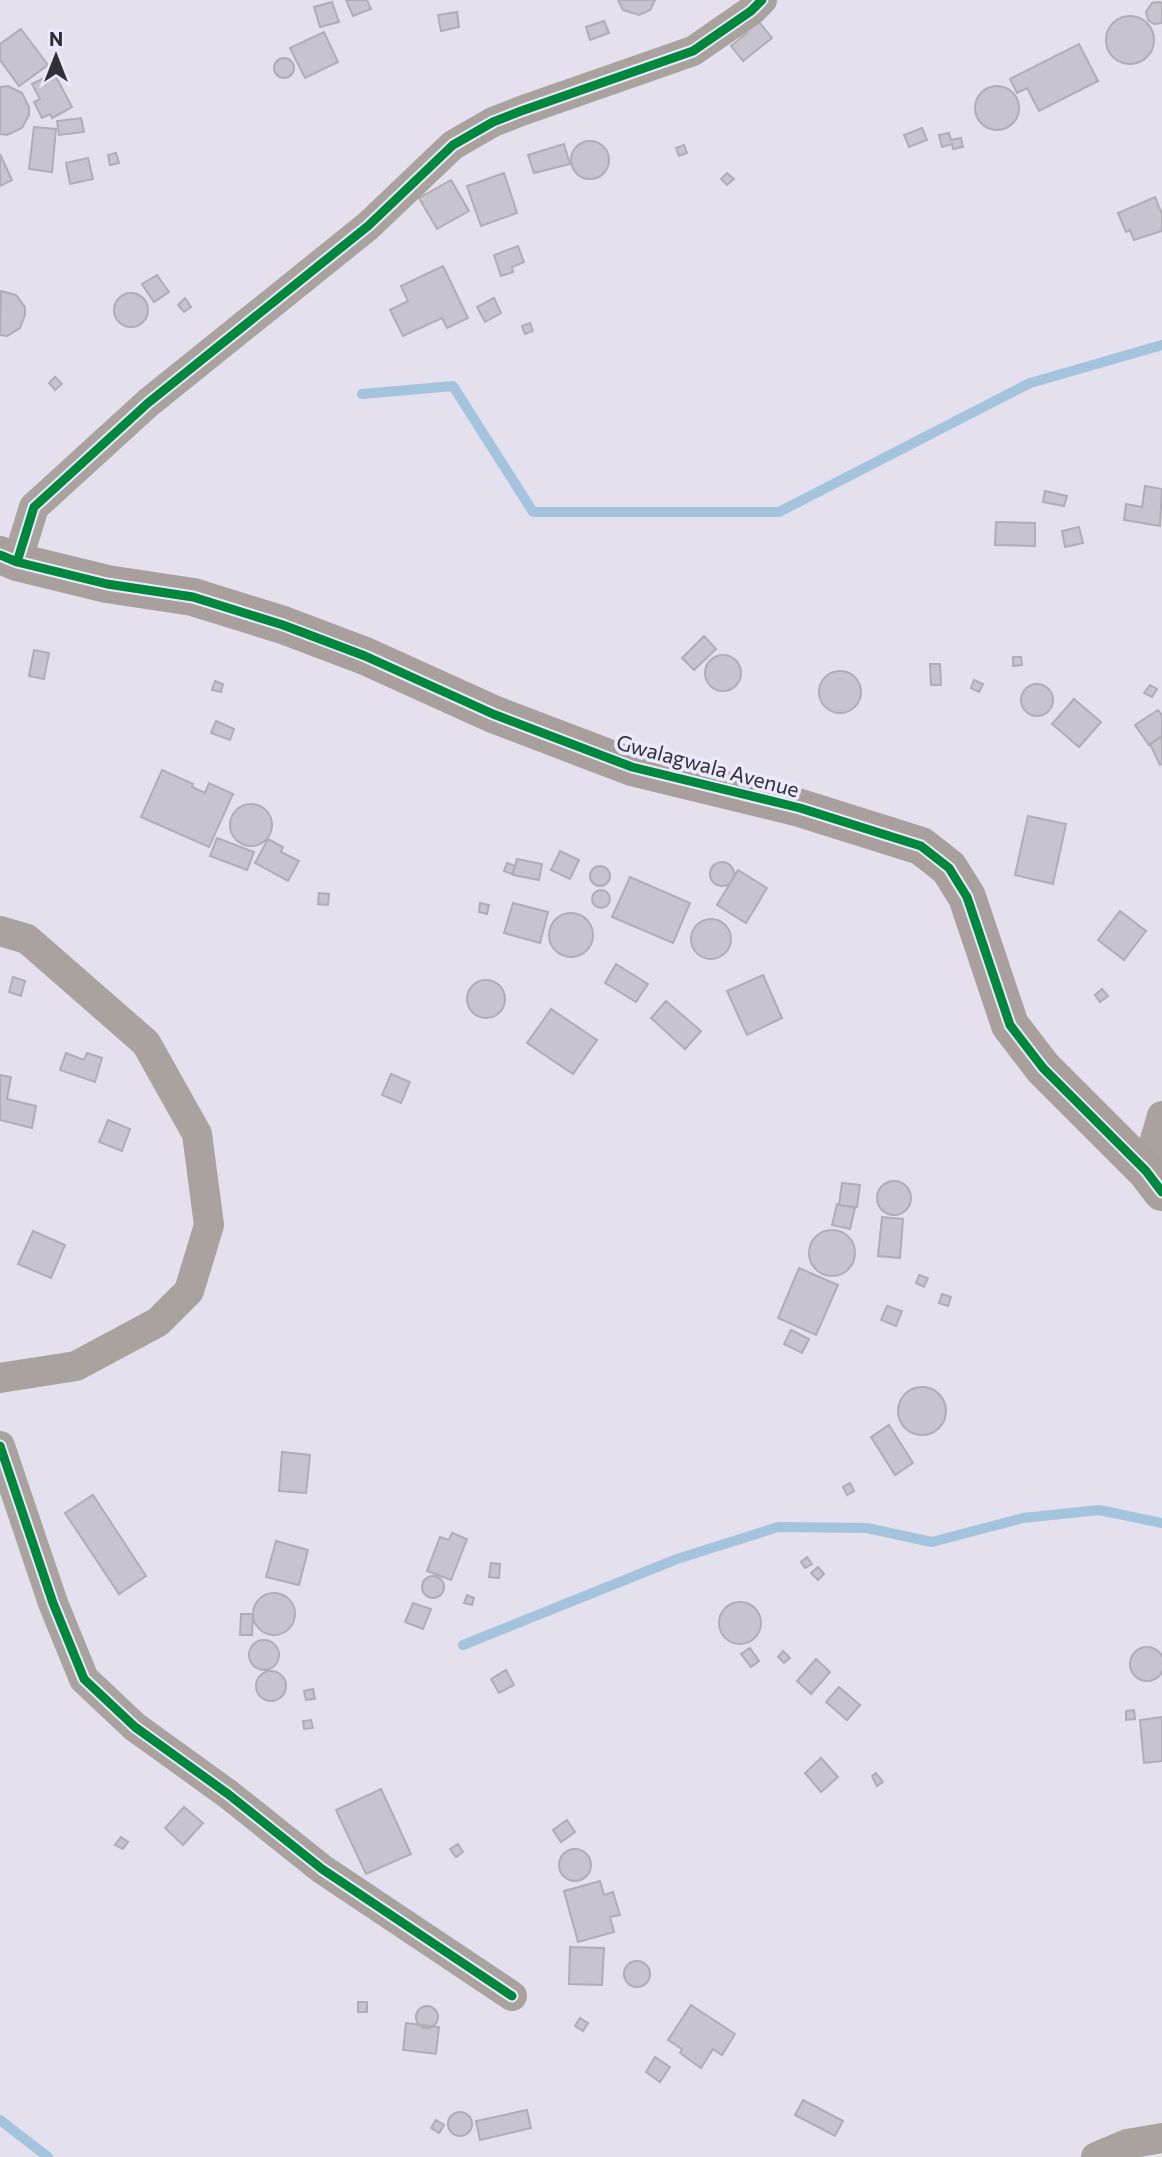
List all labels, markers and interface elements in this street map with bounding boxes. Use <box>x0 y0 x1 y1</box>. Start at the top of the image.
north arrow <box>21 21 91 91</box>
text: N <box>49 27 63 50</box>
street label: Gwalagwala Avenue <box>614 729 802 801</box>

